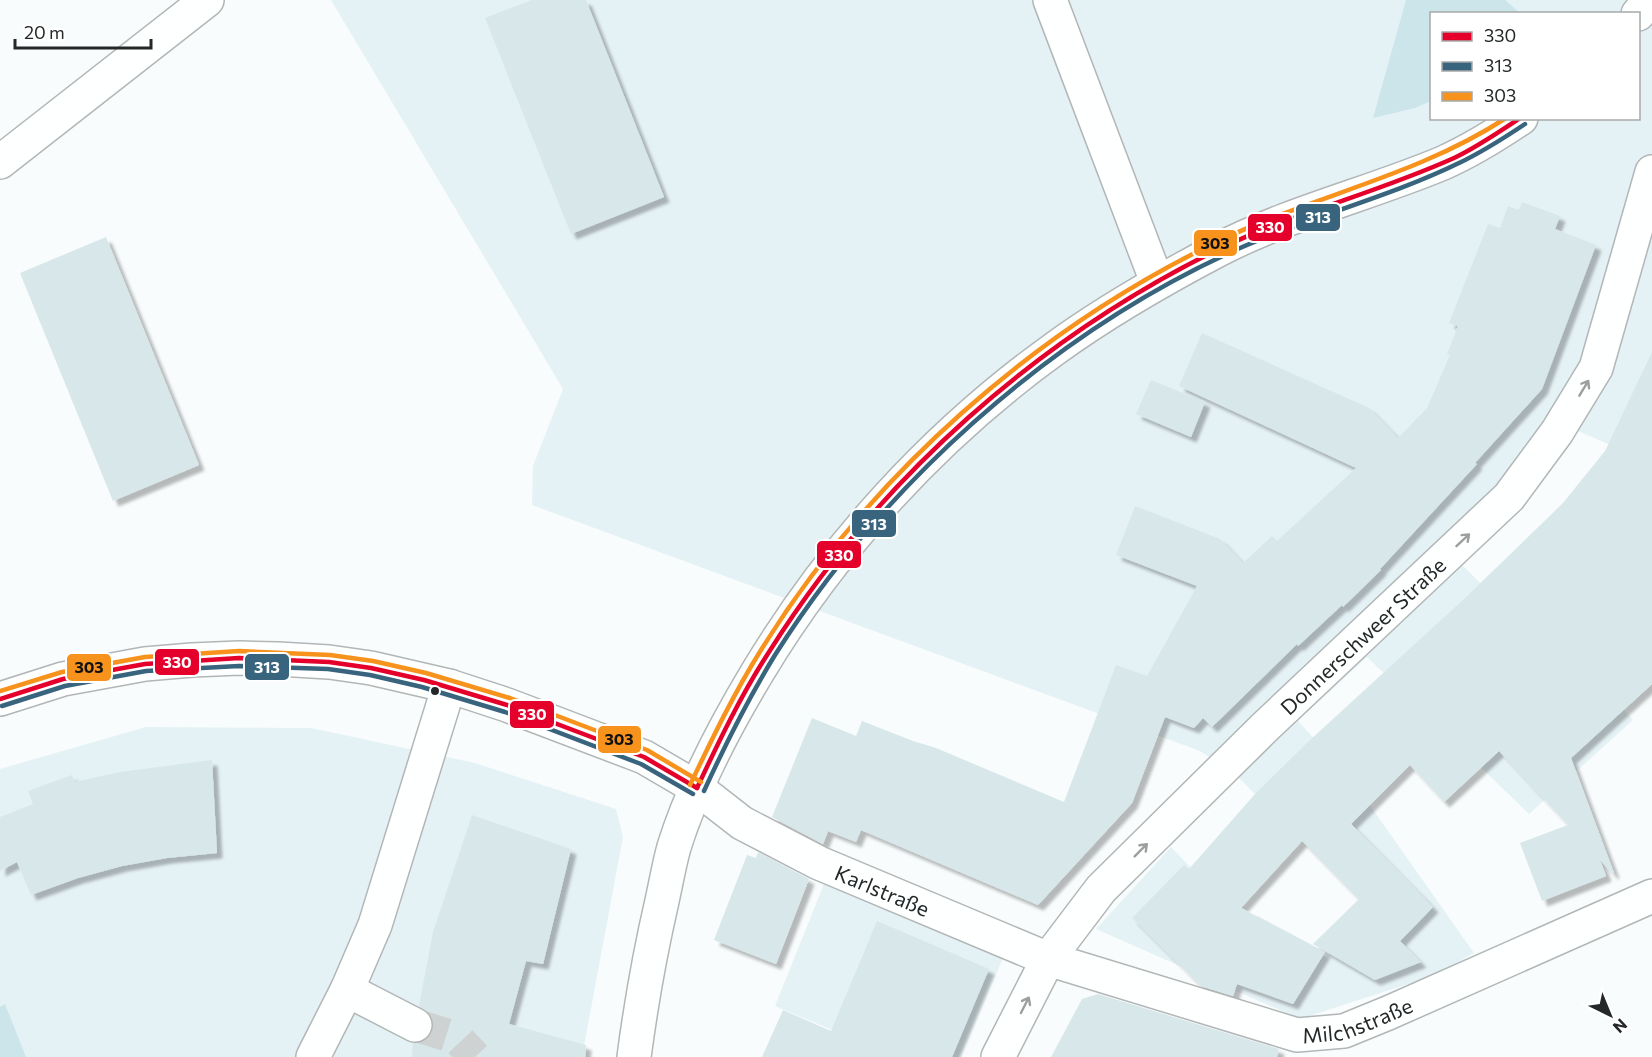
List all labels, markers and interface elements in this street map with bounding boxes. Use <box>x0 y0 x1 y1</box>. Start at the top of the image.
scale bar <box>15 12 152 50</box>
legend <box>1430 12 1640 120</box>
text: 20 m <box>24 21 65 43</box>
text: 330 <box>1484 24 1516 46</box>
text: 313 <box>1484 54 1512 76</box>
text: 303 <box>1484 84 1516 106</box>
line badge: 313 <box>1295 203 1341 232</box>
text: 313 <box>1305 207 1331 226</box>
line badge: 330 <box>1247 213 1293 242</box>
text: 330 <box>1255 217 1285 236</box>
line badge: 303 <box>1193 229 1238 257</box>
text: 303 <box>1200 233 1230 252</box>
one-way arrow <box>1578 380 1590 397</box>
line badge: 313 <box>851 509 897 538</box>
text: 313 <box>861 514 887 533</box>
one-way arrow <box>1455 533 1470 547</box>
line badge: 330 <box>816 540 862 569</box>
text: 330 <box>824 545 854 564</box>
street label: Donnerschweer Straße <box>1274 552 1450 719</box>
line badge: 330 <box>154 648 200 676</box>
text: 330 <box>162 652 192 671</box>
line badge: 303 <box>66 653 112 682</box>
line badge: 313 <box>244 653 290 681</box>
text: 303 <box>74 657 104 676</box>
text: 313 <box>254 657 280 676</box>
unlabelled marker <box>429 685 441 697</box>
line badge: 330 <box>509 700 555 729</box>
text: 330 <box>517 704 547 723</box>
line badge: 303 <box>597 725 642 754</box>
text: 303 <box>604 729 634 748</box>
one-way arrow <box>1133 842 1148 857</box>
street label: Karlstraße <box>832 859 934 921</box>
north arrow <box>1580 985 1640 1045</box>
street label: Milchstraße <box>1301 992 1416 1047</box>
one-way arrow <box>1019 997 1031 1014</box>
text: N <box>1610 1015 1631 1037</box>

